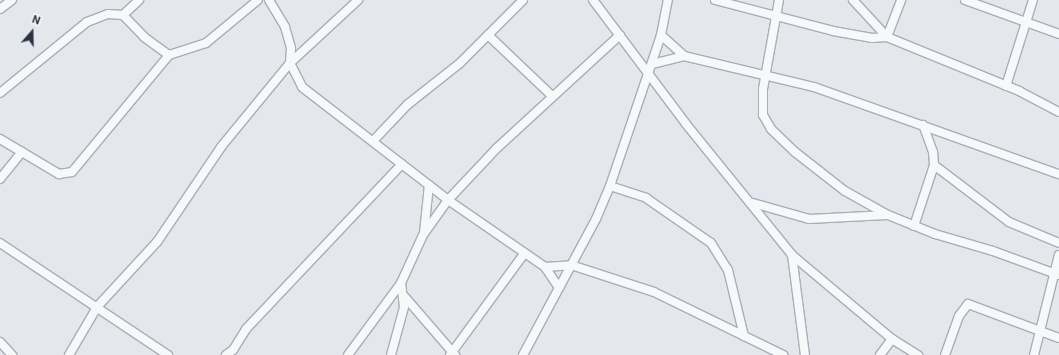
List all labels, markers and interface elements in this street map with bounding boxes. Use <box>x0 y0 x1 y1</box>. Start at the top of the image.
north arrow <box>12 12 52 52</box>
text: N <box>30 13 42 28</box>

